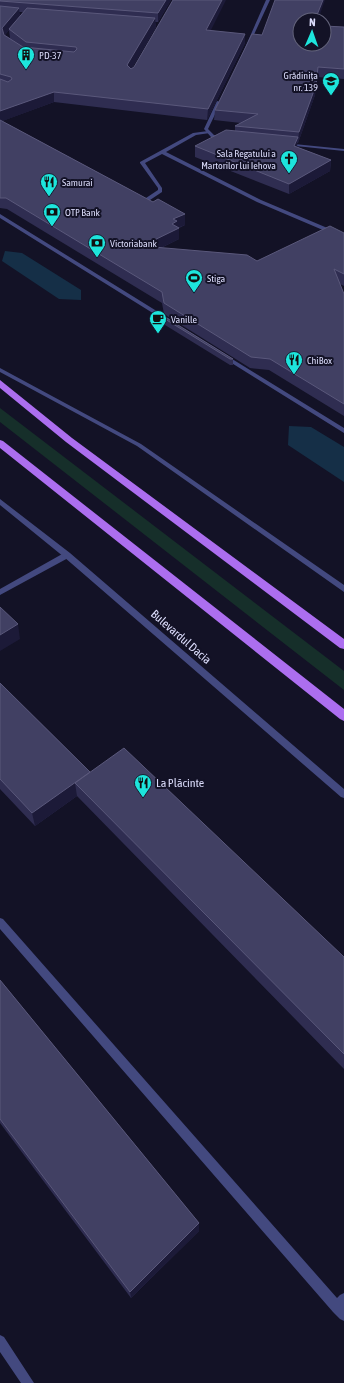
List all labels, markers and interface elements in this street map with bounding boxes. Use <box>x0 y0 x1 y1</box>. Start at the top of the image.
north arrow <box>292 12 332 52</box>
text: N <box>309 16 316 28</box>
building icon: PD-37 <box>16 45 36 70</box>
place label: PD-37 <box>39 50 62 61</box>
place label: Grădinița nr. 139 <box>284 70 318 93</box>
school or university icon: Grădinița nr. 139 <box>321 71 341 96</box>
place label: Sala Regatului a Martorilor lui Iehova <box>201 148 276 171</box>
church icon: Sala Regatului a Martorilor lui Iehova <box>279 149 299 174</box>
restaurant icon: Samurai <box>39 172 59 197</box>
place label: Samurai <box>62 177 93 188</box>
bank icon: OTP Bank <box>42 202 62 227</box>
place label: OTP Bank <box>65 207 101 218</box>
bank icon: Victoriabank <box>87 233 107 258</box>
place label: Victoriabank <box>110 238 158 249</box>
sports icon: Stiga <box>184 268 204 293</box>
place label: Stiga <box>207 273 225 284</box>
cafe icon: Vanille <box>148 309 168 334</box>
place label: Vanille <box>171 314 198 325</box>
restaurant icon: ChiBox <box>284 350 304 375</box>
place label: ChiBox <box>307 355 332 366</box>
street label: Bulevardul Dacia <box>148 607 214 667</box>
restaurant icon: La Plăcinte <box>133 773 153 798</box>
place label: La Plăcinte <box>156 776 204 790</box>

